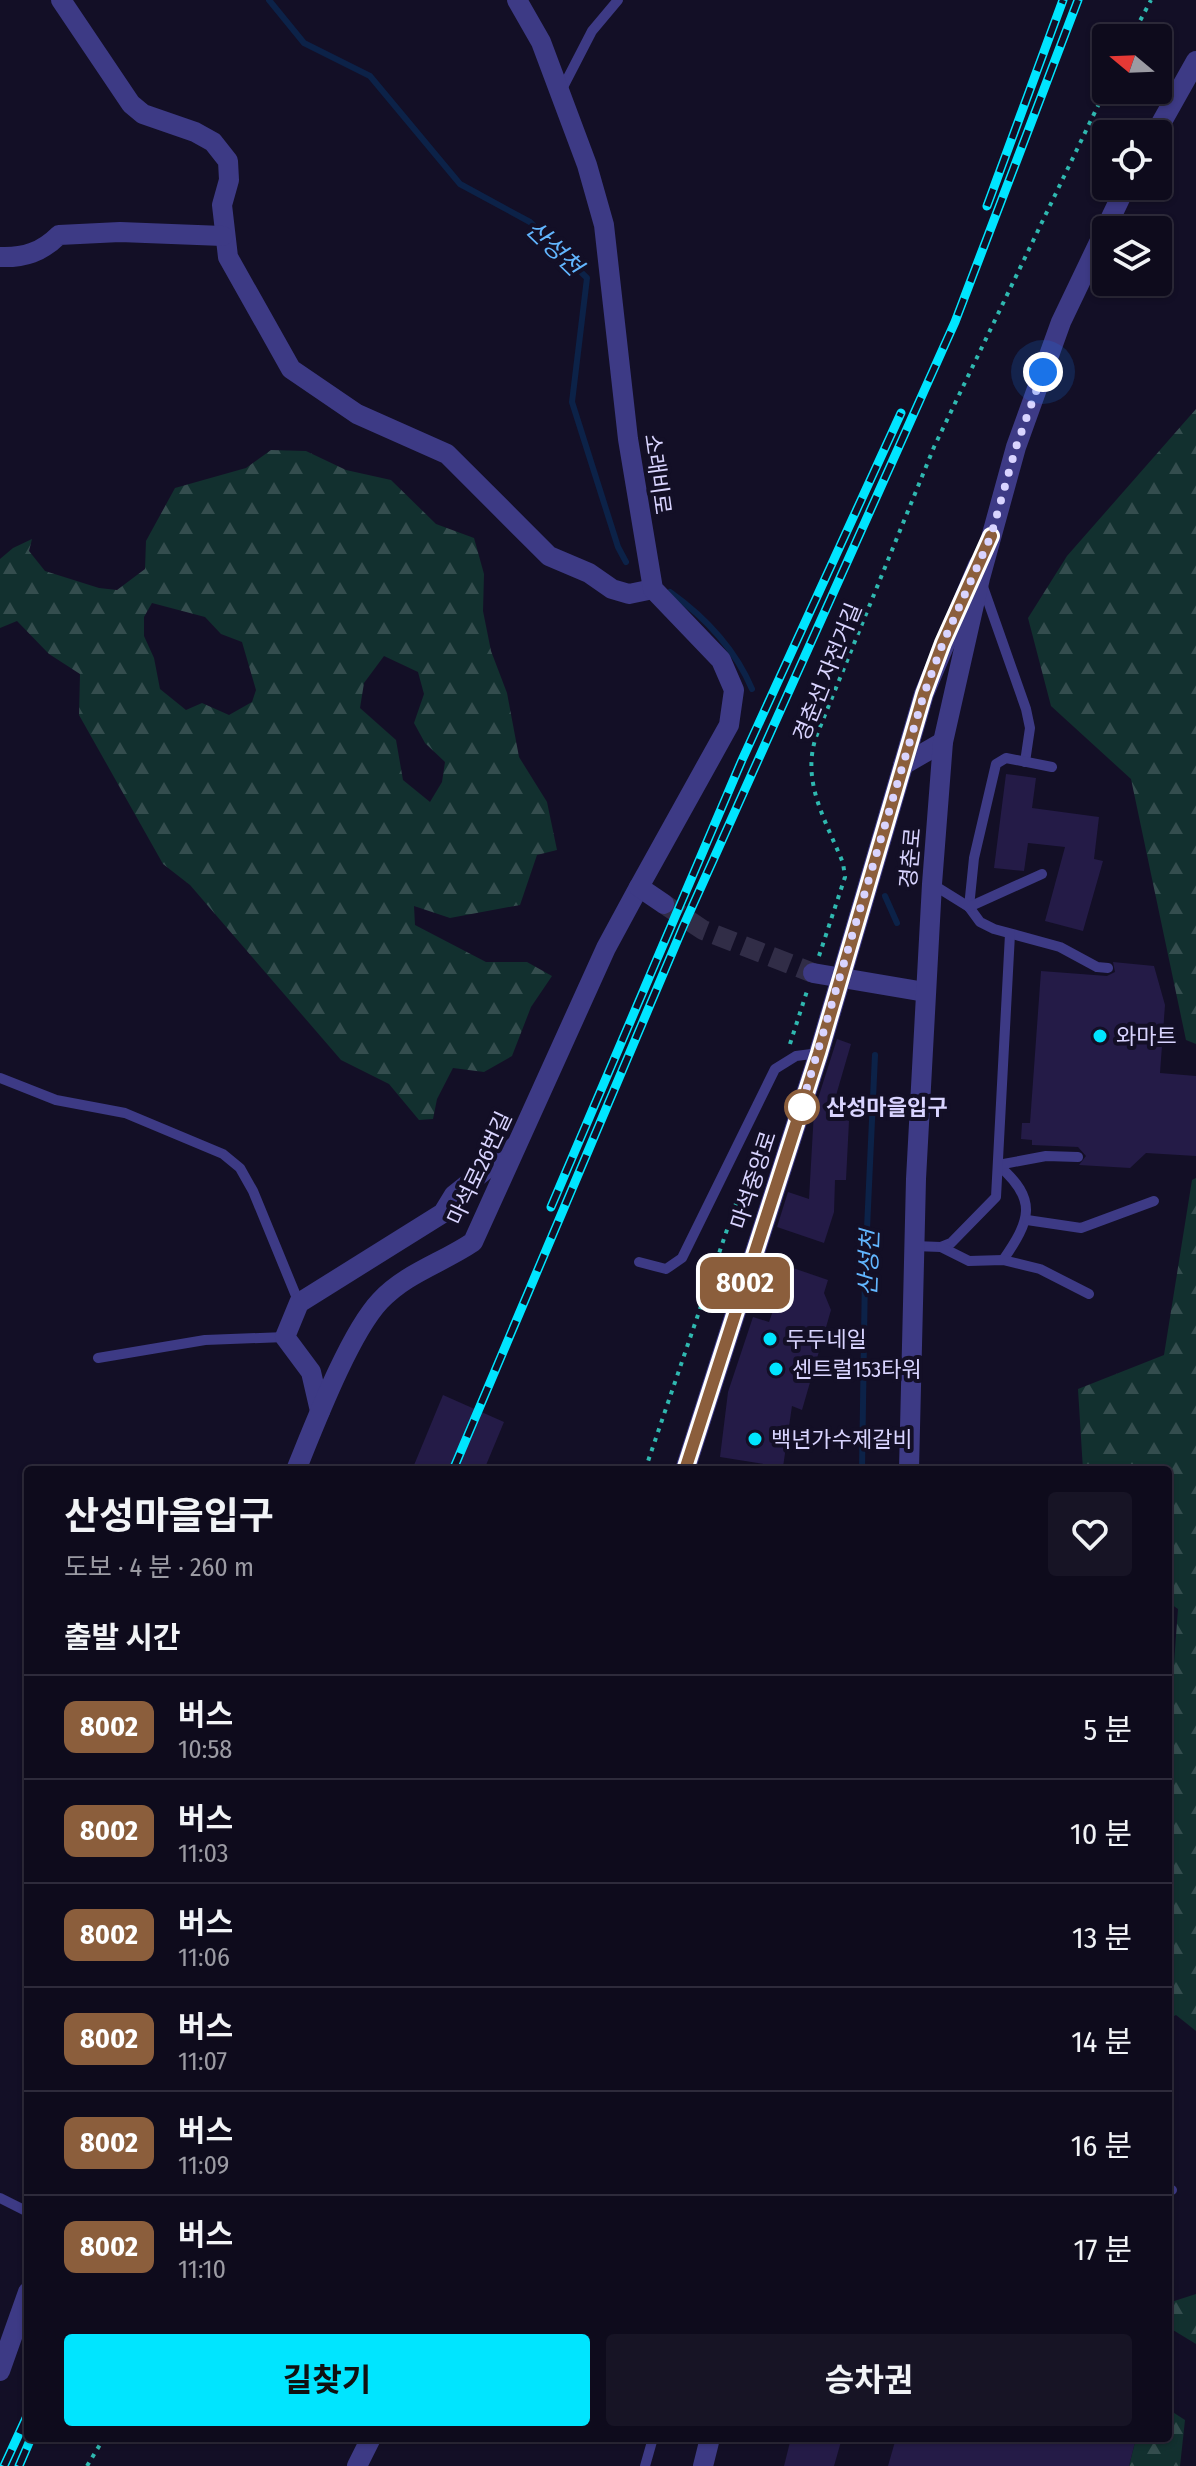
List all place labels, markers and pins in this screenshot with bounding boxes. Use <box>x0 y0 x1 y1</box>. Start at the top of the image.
place label: 와마트 <box>1116 1023 1177 1050</box>
marker: 와마트 <box>1091 1027 1109 1045</box>
marker: 산성마을입구 <box>785 1090 819 1124</box>
place label: 산성마을입구 <box>826 1094 947 1121</box>
place label: 두두네일 <box>786 1326 867 1353</box>
marker: 두두네일 <box>761 1330 779 1348</box>
place label: 센트럴153타워 <box>792 1356 922 1383</box>
marker: 센트럴153타워 <box>767 1360 785 1378</box>
place label: 백년가수제갈비 <box>771 1426 913 1453</box>
marker: 백년가수제갈비 <box>746 1430 764 1448</box>

